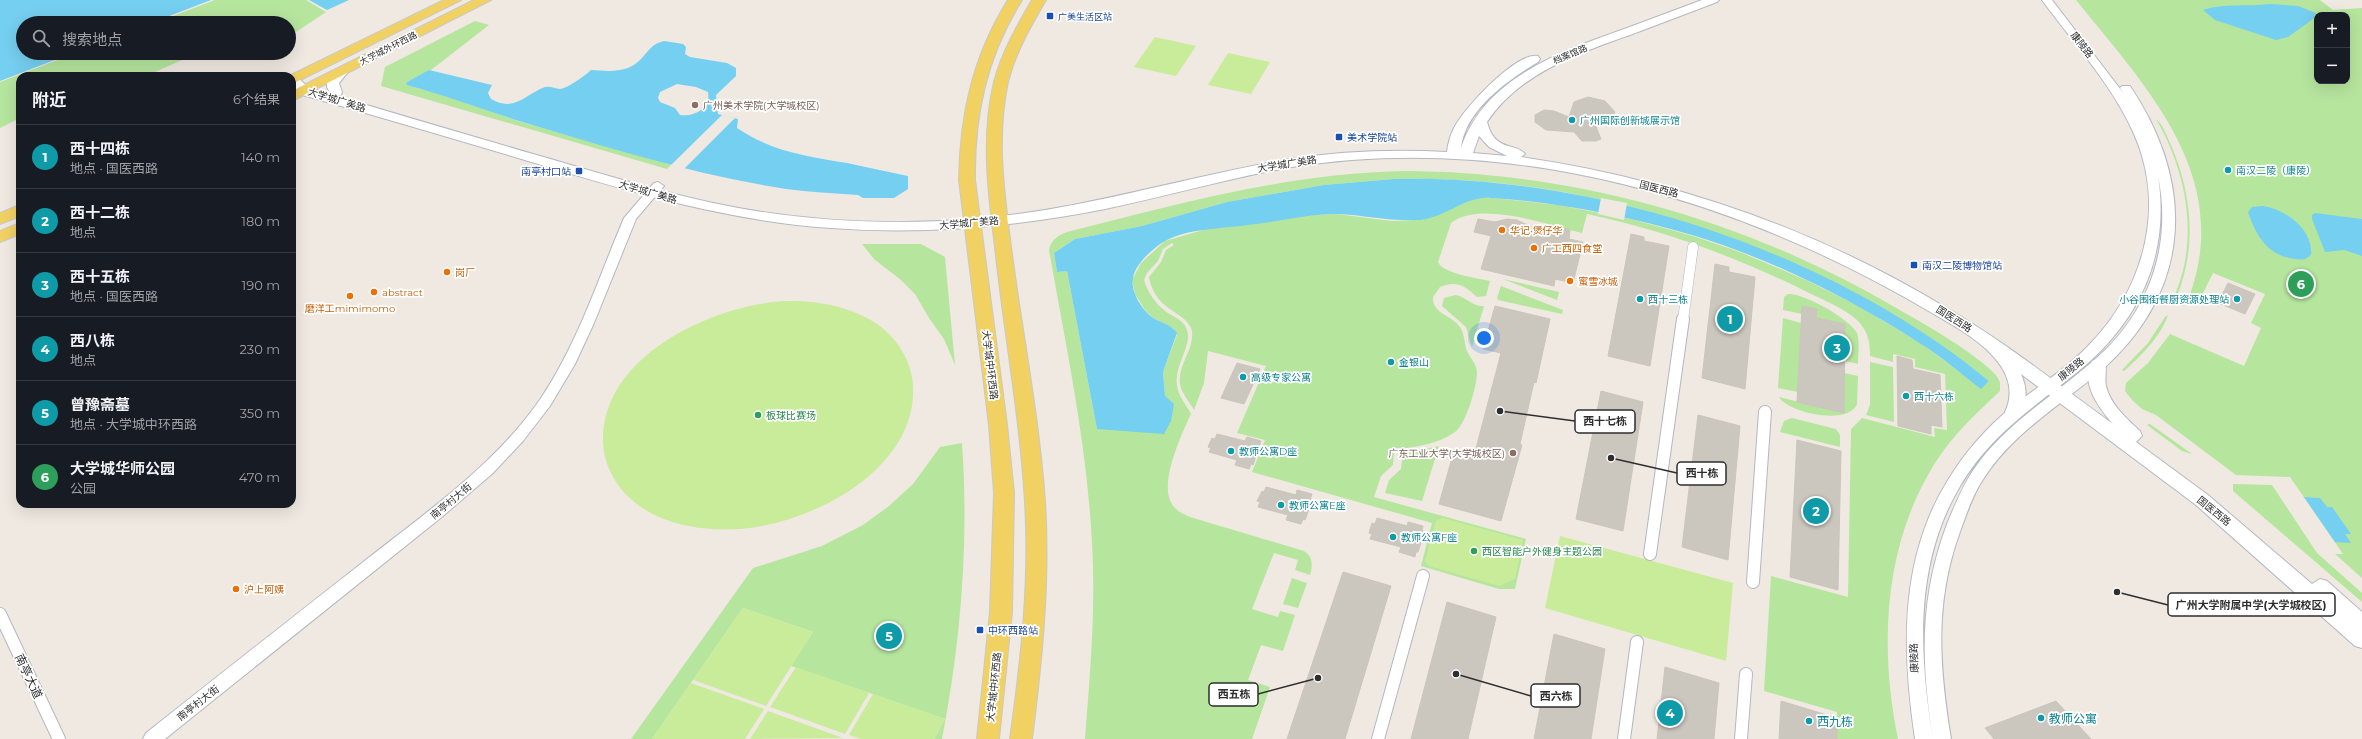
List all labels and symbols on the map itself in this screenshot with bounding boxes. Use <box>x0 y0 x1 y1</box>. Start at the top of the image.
marker: 广美生活区站 <box>1045 11 1055 21</box>
place label: 广美生活区站 <box>1058 11 1112 22</box>
street label: 大学城外环西路 <box>357 29 419 67</box>
street label: 康陵路 <box>2068 29 2096 61</box>
street label: 档案馆路 <box>1551 42 1589 66</box>
street label: 大学城广美路 <box>306 85 368 115</box>
place label: 广州美术学院(大学城校区) <box>703 99 820 112</box>
marker: 广州美术学院(大学城校区) <box>690 100 700 110</box>
place label: 广州国际创新城展示馆 <box>1580 114 1680 127</box>
marker: 广州国际创新城展示馆 <box>1567 115 1577 125</box>
place label: 美术学院站 <box>1347 131 1397 144</box>
marker: 美术学院站 <box>1334 132 1344 142</box>
street label: 大学城广美路 <box>1256 153 1318 175</box>
place label: 南汉二陵（康陵） <box>2236 164 2316 177</box>
place label: 南亭村口站 <box>521 165 571 178</box>
marker: 南汉二陵（康陵） <box>2223 165 2233 175</box>
marker: 南亭村口站 <box>574 166 584 176</box>
street label: 大学城广美路 <box>617 177 679 207</box>
street label: 国医西路 <box>1638 178 1680 200</box>
street label: 大学城广美路 <box>939 214 999 232</box>
place label: 华记·煲仔华 <box>1510 224 1563 237</box>
marker: 华记·煲仔华 <box>1497 225 1507 235</box>
place label: 广工西四食堂 <box>1542 242 1602 255</box>
marker: 广工西四食堂 <box>1529 243 1539 253</box>
place label: 南汉二陵博物馆站 <box>1922 259 2002 272</box>
marker: 南汉二陵博物馆站 <box>1909 260 1919 270</box>
place label: 岗厂 <box>455 266 475 279</box>
marker: 岗厂 <box>442 267 452 277</box>
pin: 6 <box>2288 269 2314 299</box>
place label: 蜜雪冰城 <box>1578 275 1618 288</box>
marker: 蜜雪冰城 <box>1565 276 1575 286</box>
place label: abstract <box>382 286 423 299</box>
marker: abstract <box>369 287 379 297</box>
marker: 磨洋工mimimomo <box>345 291 355 301</box>
place label: 西十三栋 <box>1648 293 1688 306</box>
place label: 小谷围街餐厨资源处理站 <box>2119 293 2229 306</box>
marker: 西十三栋 <box>1635 294 1645 304</box>
marker: 小谷围街餐厨资源处理站 <box>2232 294 2242 304</box>
place label: 磨洋工mimimomo <box>305 302 395 315</box>
street label: 国医西路 <box>1934 303 1974 335</box>
pin: 1 <box>1717 304 1743 334</box>
your location <box>1474 328 1494 348</box>
street label: 大学城中环西路 <box>979 329 1001 401</box>
pin: 3 <box>1824 333 1850 363</box>
street label: 康陵路 <box>2055 355 2087 383</box>
place label: 金银山 <box>1399 356 1429 369</box>
marker: 金银山 <box>1386 357 1396 367</box>
place label: 高级专家公寓 <box>1251 371 1311 384</box>
marker: 高级专家公寓 <box>1238 372 1248 382</box>
place label: 西十六栋 <box>1914 390 1954 403</box>
marker: 西十六栋 <box>1901 391 1911 401</box>
place label: 板球比赛场 <box>766 409 816 422</box>
marker: 板球比赛场 <box>753 410 763 420</box>
callout: 西十七栋 <box>1575 410 1635 433</box>
text: 西十七栋 <box>1583 414 1627 428</box>
place label: 教师公寓D座 <box>1239 445 1297 458</box>
marker: 教师公寓D座 <box>1226 446 1236 456</box>
place label: 广东工业大学(大学城校区) <box>1388 447 1505 460</box>
marker: 广东工业大学(大学城校区) <box>1508 448 1518 458</box>
callout: 西十栋 <box>1677 462 1726 485</box>
text: 西十栋 <box>1686 466 1719 480</box>
street label: 南亭村大街 <box>428 480 474 522</box>
street label: 国医西路 <box>2194 493 2234 529</box>
pin: 2 <box>1803 496 1829 526</box>
place label: 教师公寓E座 <box>1289 499 1346 512</box>
marker: 教师公寓E座 <box>1276 500 1286 510</box>
place label: 教师公寓F座 <box>1401 531 1457 544</box>
marker: 教师公寓F座 <box>1388 532 1398 542</box>
place label: 西区智能户外健身主题公园 <box>1482 545 1602 558</box>
marker: 西区智能户外健身主题公园 <box>1469 546 1479 556</box>
place label: 沪上阿姨 <box>244 583 284 596</box>
marker: 沪上阿姨 <box>231 584 241 594</box>
callout: 广州大学附属中学(大学城校区) <box>2168 593 2335 616</box>
text: 广州大学附属中学(大学城校区) <box>2176 598 2326 612</box>
pin: 5 <box>876 621 902 651</box>
place label: 中环西路站 <box>988 624 1038 637</box>
marker: 中环西路站 <box>975 625 985 635</box>
street label: 康陵路 <box>1907 643 1921 673</box>
street label: 南亭大道 <box>12 651 46 701</box>
street label: 大学城中环西路 <box>984 652 1004 722</box>
street label: 南亭村大街 <box>174 682 222 724</box>
callout: 西五栋 <box>1209 683 1258 706</box>
callout: 西六栋 <box>1531 684 1580 707</box>
text: 西五栋 <box>1218 687 1251 701</box>
text: 西六栋 <box>1540 689 1573 703</box>
pin: 4 <box>1657 698 1683 728</box>
place label: 教师公寓 <box>2049 711 2097 726</box>
marker: 教师公寓 <box>2036 713 2046 723</box>
place label: 西九栋 <box>1817 714 1853 729</box>
marker: 西九栋 <box>1804 716 1814 726</box>

